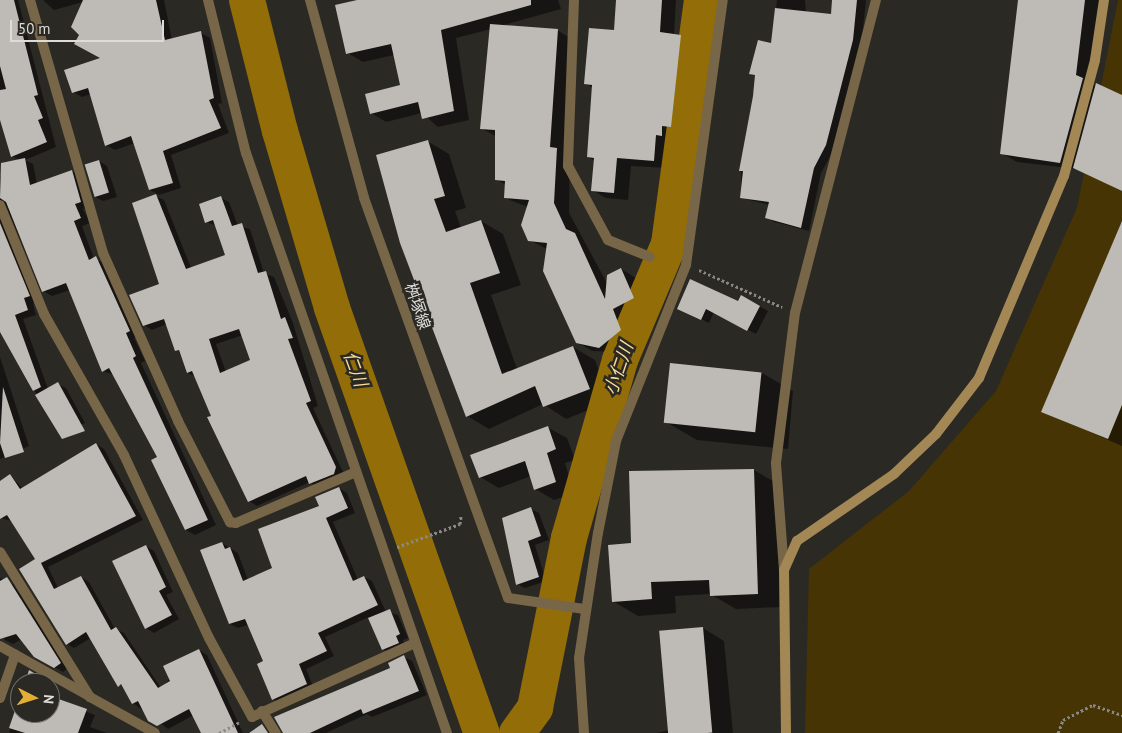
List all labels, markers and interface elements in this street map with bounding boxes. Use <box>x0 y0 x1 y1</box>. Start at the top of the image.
scale bar <box>12 10 166 42</box>
text: 50 m <box>18 19 51 38</box>
street label: 桝塚線 <box>401 280 435 332</box>
water label: 小仁川 <box>600 340 638 398</box>
water label: 仁川 <box>339 348 371 390</box>
north arrow <box>10 673 60 723</box>
text: N <box>40 694 58 705</box>

